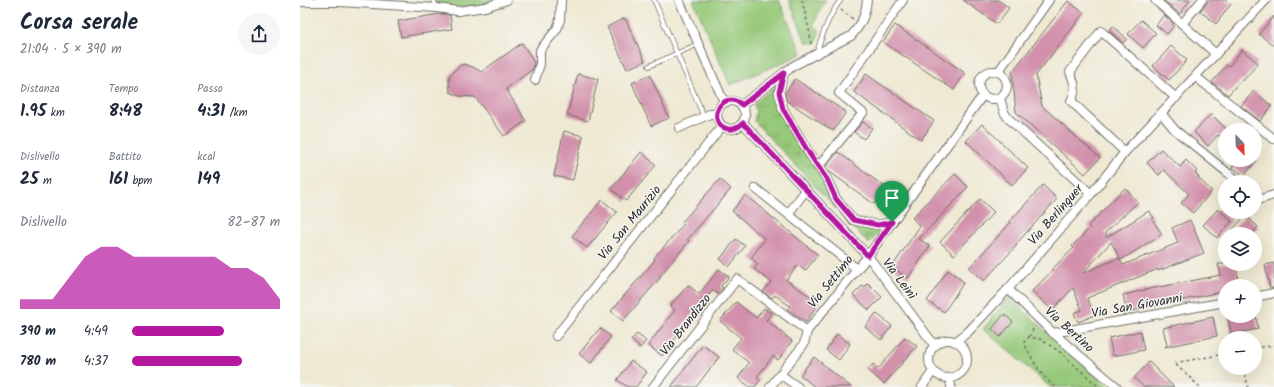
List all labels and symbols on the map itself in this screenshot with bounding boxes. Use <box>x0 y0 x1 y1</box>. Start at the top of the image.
north arrow <box>1218 123 1262 167</box>
street label: Via Berlinguer <box>1023 179 1089 250</box>
street label: Via San Maurizio <box>593 181 667 265</box>
pin <box>875 181 909 222</box>
street label: Via Settimo <box>803 251 859 313</box>
street label: Via Leinì <box>876 254 922 305</box>
street label: Via San Giovanni <box>1090 288 1185 324</box>
street label: Via Brandizzo <box>655 289 717 361</box>
street label: Via Bertino <box>1039 302 1099 358</box>

